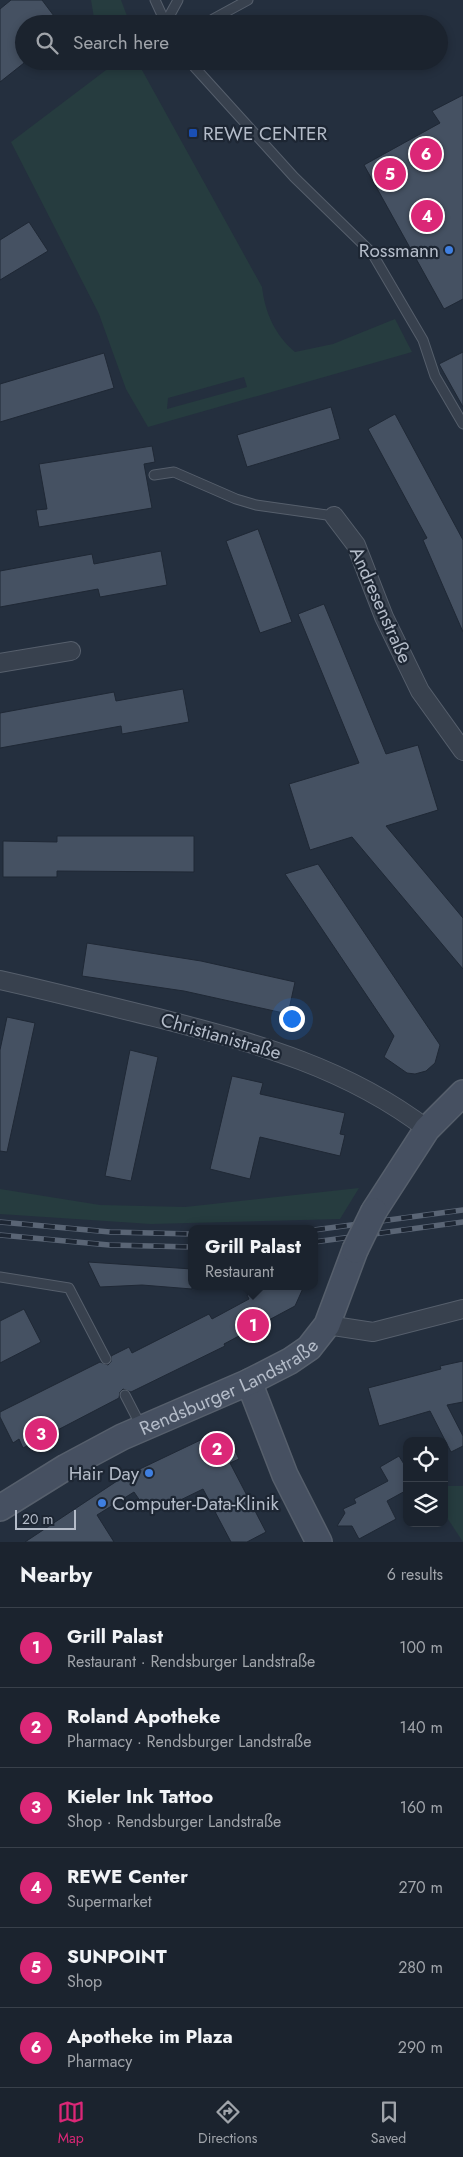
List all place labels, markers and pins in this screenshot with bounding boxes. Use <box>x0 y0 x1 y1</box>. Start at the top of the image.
place label: REWE CENTER <box>203 120 328 147</box>
marker: REWE CENTER <box>187 127 199 139</box>
pin: 6 <box>410 135 442 173</box>
pin: 5 <box>374 155 406 193</box>
pin: 4 <box>411 197 443 235</box>
place label: Rossmann <box>359 237 439 264</box>
marker: Rossmann <box>443 244 455 256</box>
pin: 1 <box>237 1306 269 1344</box>
pin: 3 <box>25 1415 57 1453</box>
pin: 2 <box>201 1430 233 1468</box>
place label: Hair Day <box>69 1460 140 1487</box>
marker: Hair Day <box>143 1467 155 1479</box>
place label: Computer-Data-Klinik <box>112 1490 280 1517</box>
marker: Computer-Data-Klinik <box>96 1497 108 1509</box>

